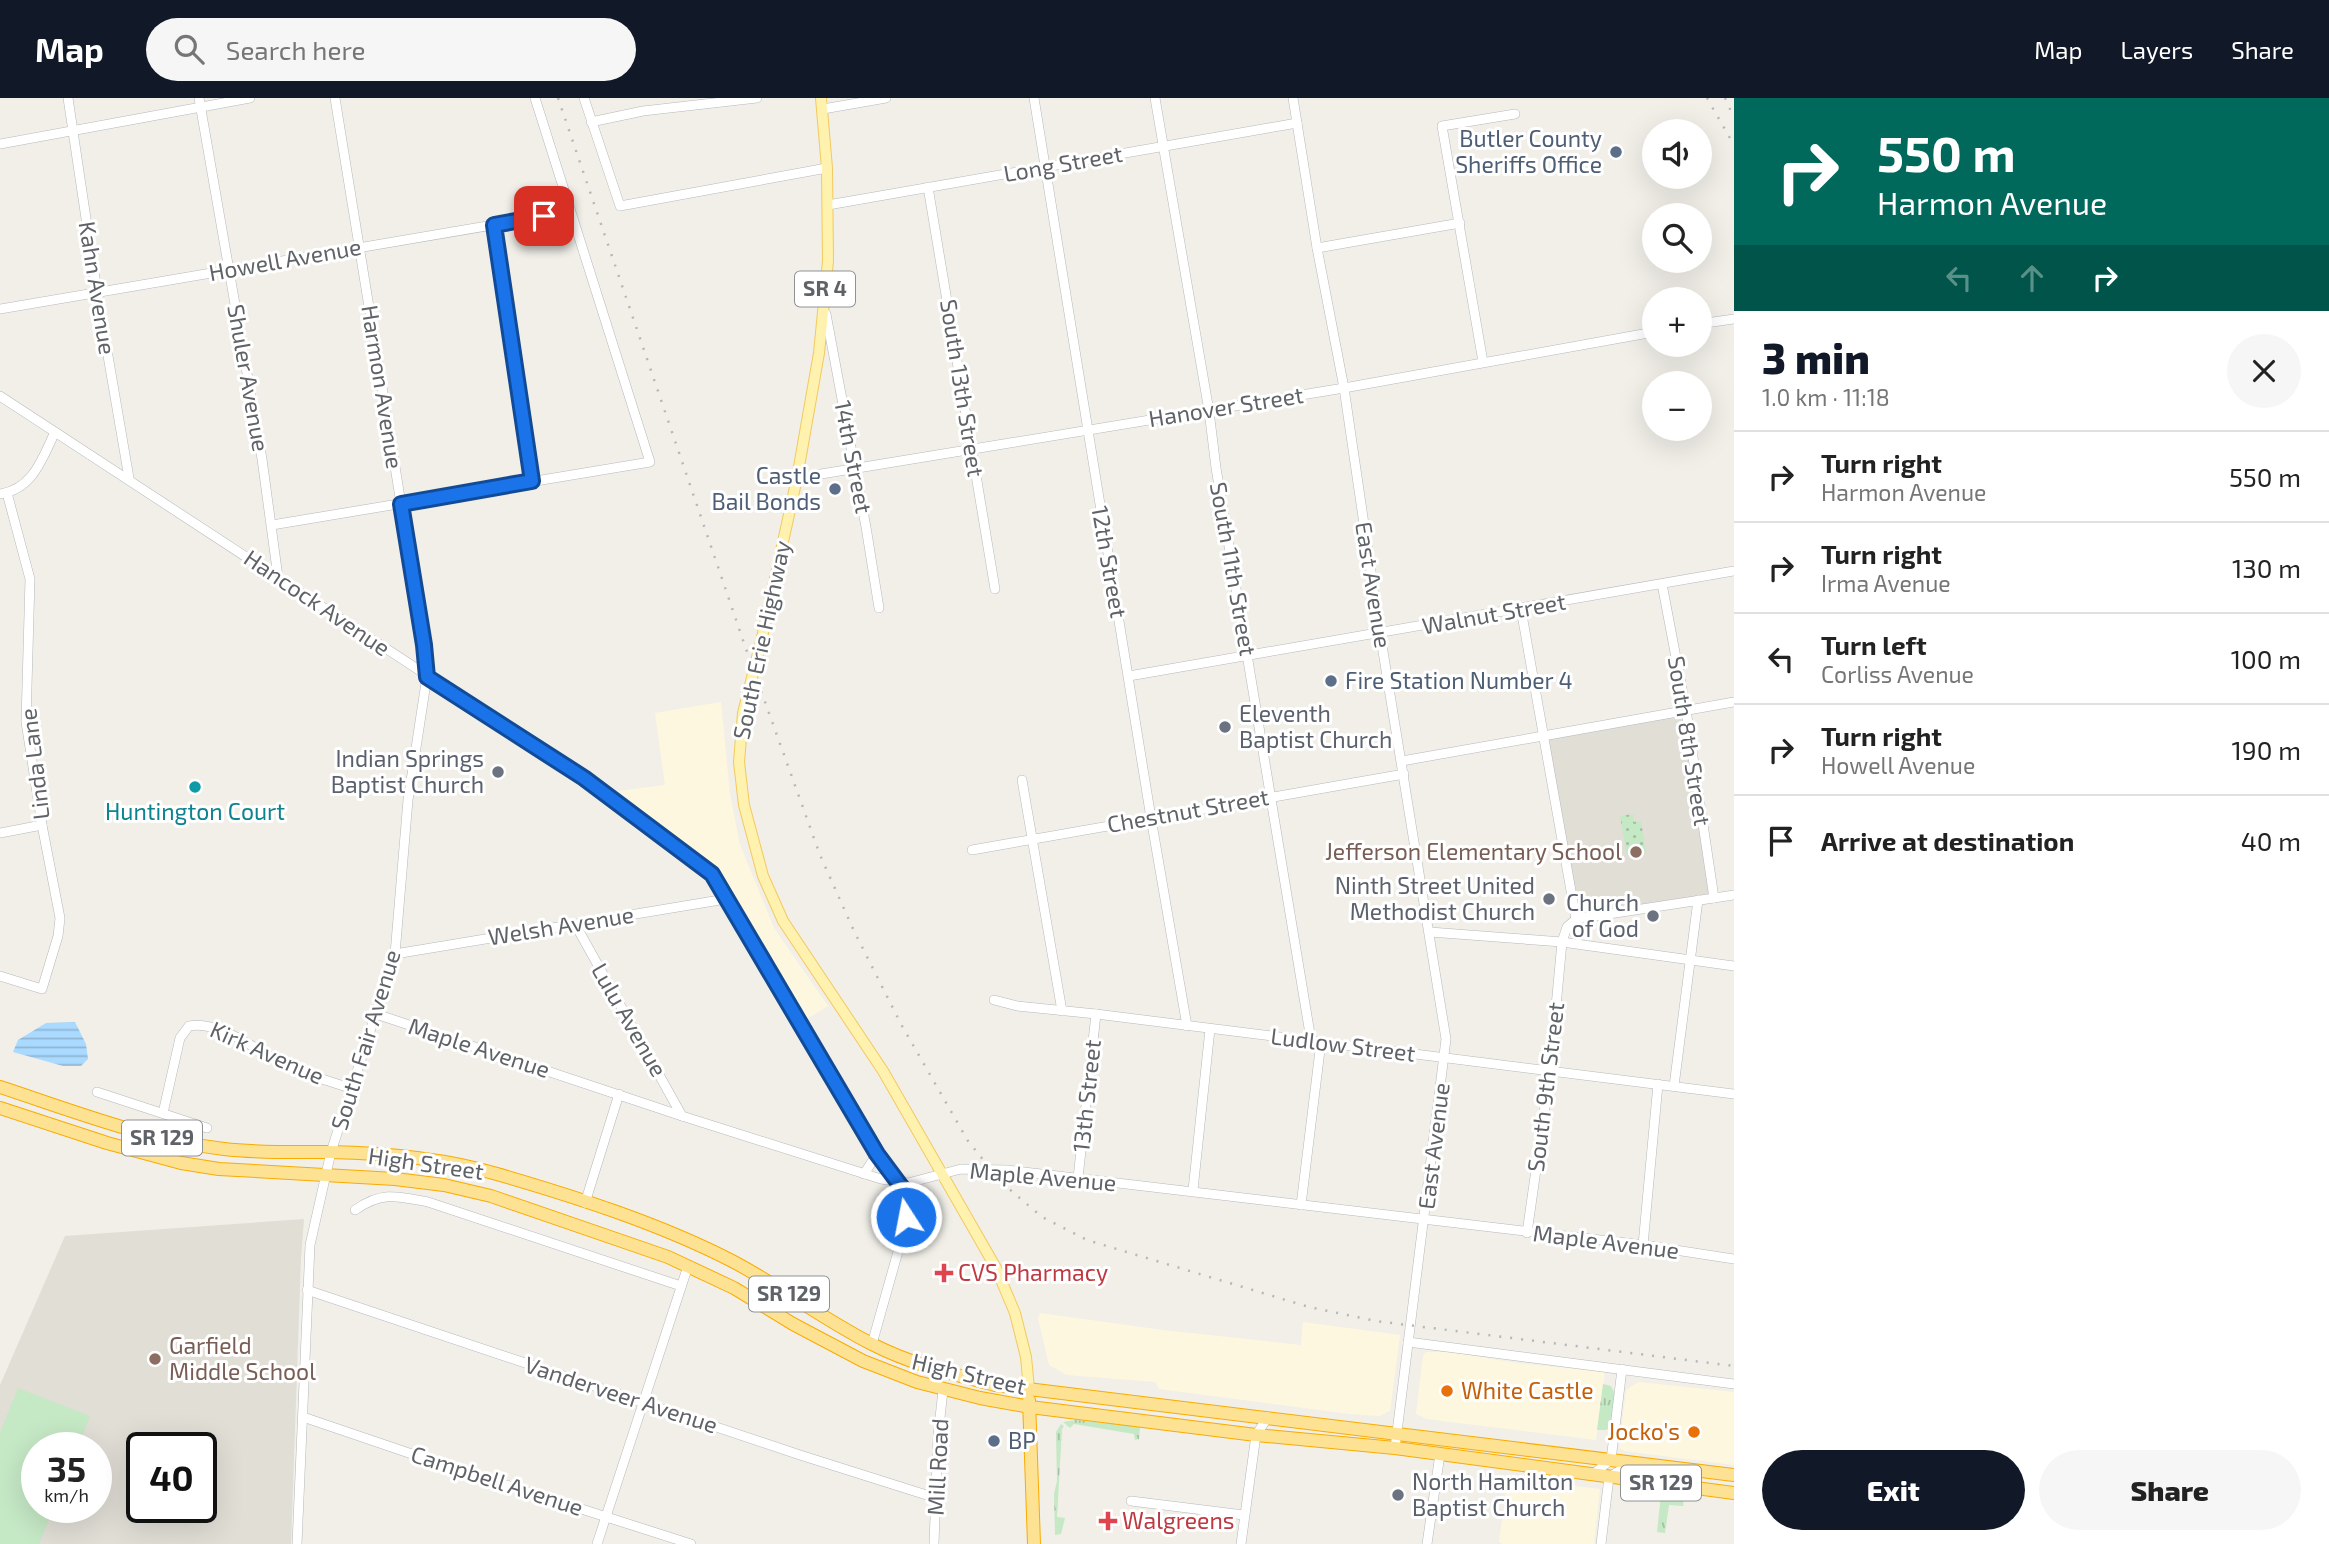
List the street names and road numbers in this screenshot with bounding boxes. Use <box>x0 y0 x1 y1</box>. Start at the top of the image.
street label: Long Street <box>1001 139 1125 187</box>
street label: Kahn Avenue <box>74 219 122 357</box>
street label: Howell Avenue <box>206 232 363 286</box>
road number: SR 4 <box>795 272 855 306</box>
street label: South 13th Street <box>935 297 991 479</box>
street label: Shuler Avenue <box>222 302 276 454</box>
street label: Harmon Avenue <box>356 303 410 471</box>
street label: Hanover Street <box>1146 380 1306 432</box>
street label: 14th Street <box>829 398 879 516</box>
street label: South 11th Street <box>1205 480 1263 658</box>
street label: 12th Street <box>1086 504 1134 620</box>
street label: East Avenue <box>1350 520 1398 650</box>
street label: South Erie Highway <box>726 538 796 742</box>
street label: Hancock Avenue <box>239 543 396 661</box>
street label: Walnut Street <box>1420 587 1568 639</box>
street label: South 8th Street <box>1663 654 1717 828</box>
street label: Linda Lane <box>13 707 55 821</box>
street label: Chestnut Street <box>1105 782 1271 838</box>
street label: Welsh Avenue <box>486 900 636 950</box>
street label: South Fair Avenue <box>324 946 406 1133</box>
street label: Lulu Avenue <box>586 958 674 1081</box>
street label: South 9th Street <box>1521 1000 1569 1173</box>
street label: Maple Avenue <box>405 1011 554 1083</box>
street label: Kirk Avenue <box>206 1015 329 1090</box>
street label: Ludlow Street <box>1269 1021 1417 1067</box>
street label: 13th Street <box>1066 1038 1106 1154</box>
street label: East Avenue <box>1411 1081 1455 1211</box>
road number: SR 129 <box>122 1121 202 1156</box>
street label: High Street <box>367 1141 486 1185</box>
street label: Maple Avenue <box>969 1156 1118 1196</box>
street label: Maple Avenue <box>1531 1218 1681 1264</box>
road number: SR 129 <box>749 1276 829 1312</box>
street label: High Street <box>909 1346 1029 1400</box>
street label: Vanderveer Avenue <box>521 1350 721 1438</box>
street label: Mill Road <box>920 1418 954 1516</box>
street label: Campbell Avenue <box>408 1439 587 1521</box>
road number: SR 129 <box>1621 1466 1701 1500</box>

